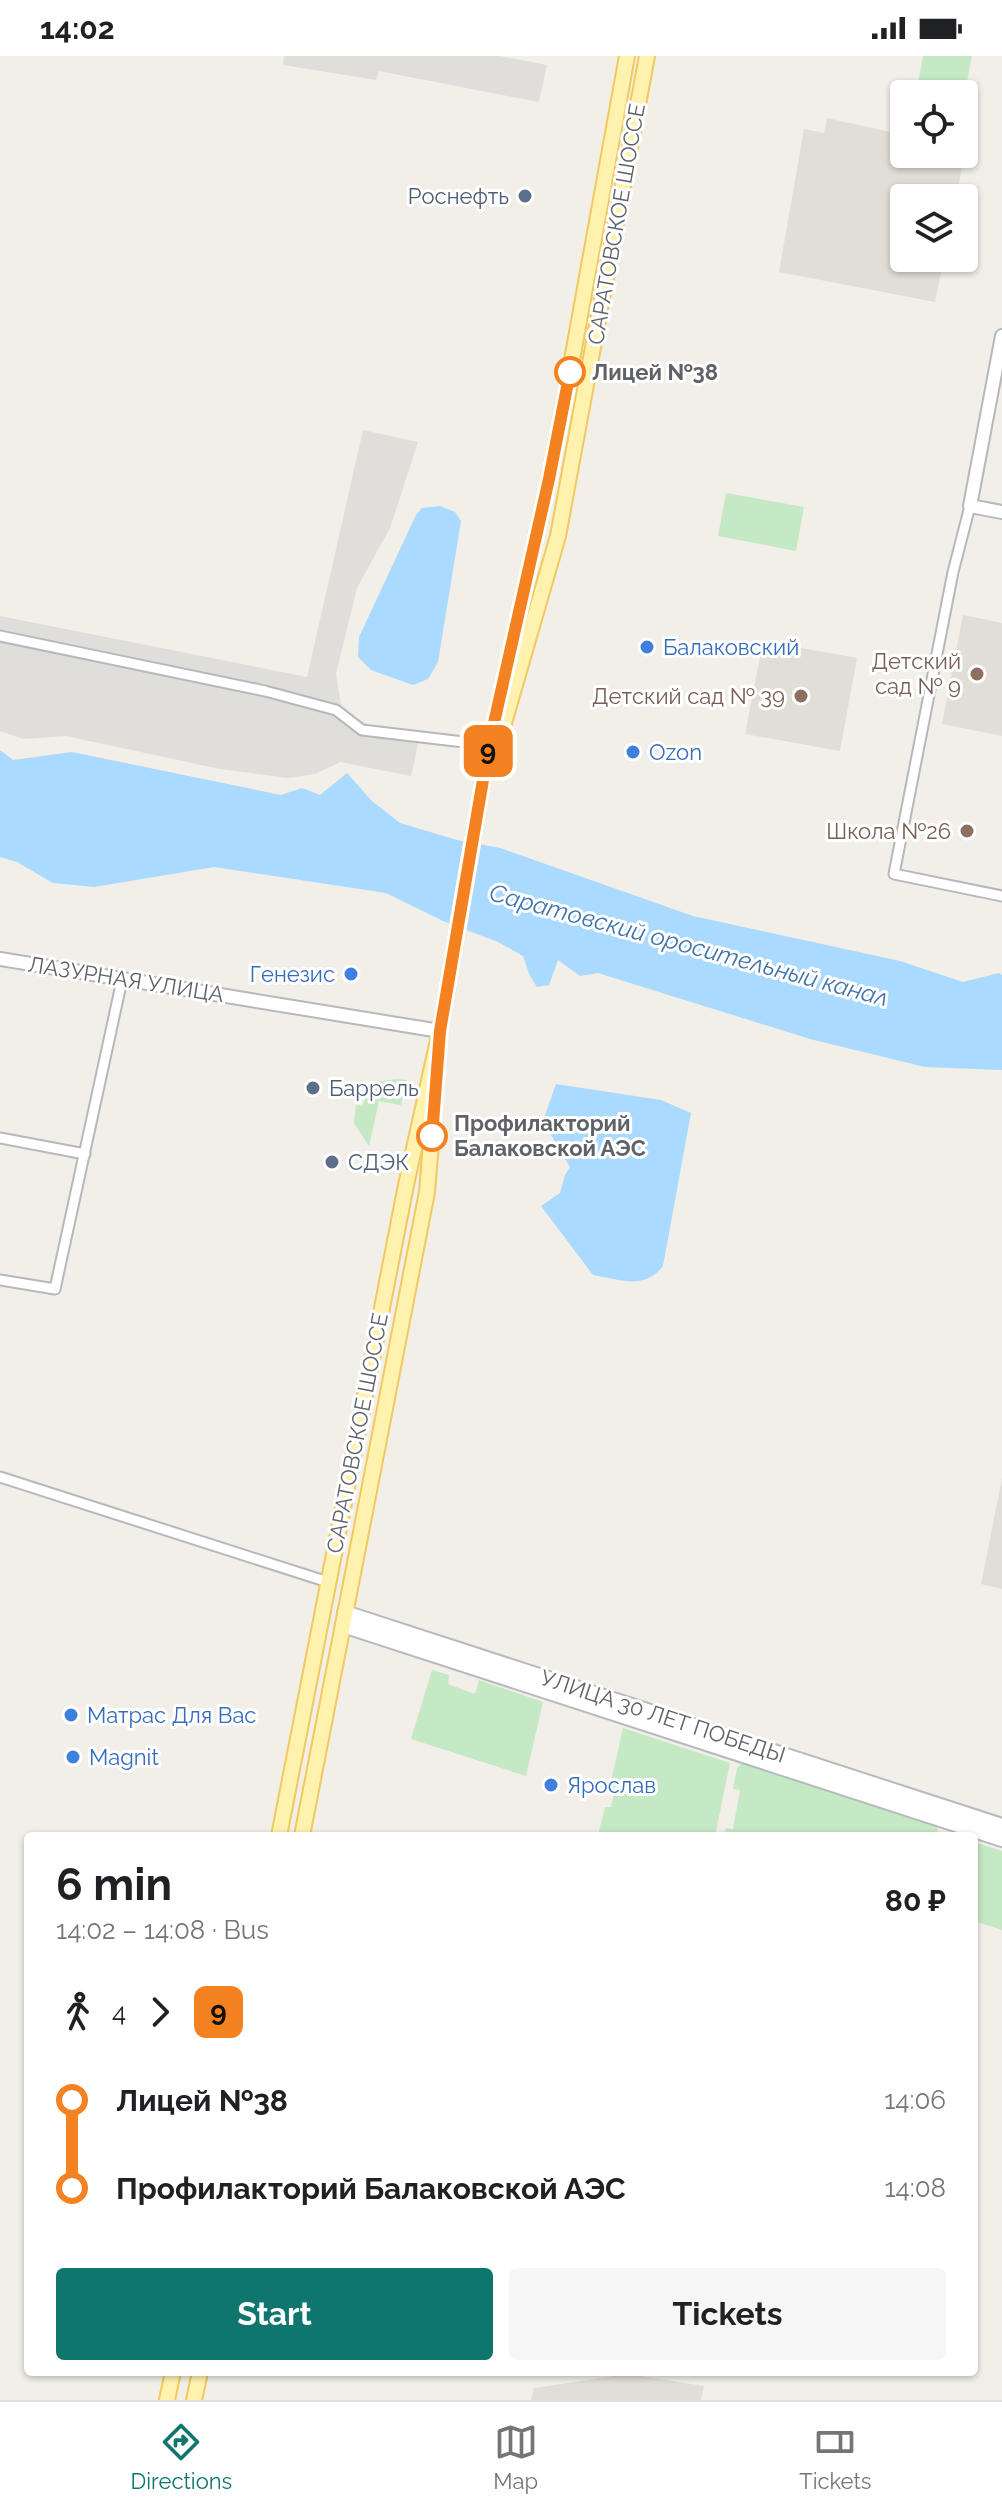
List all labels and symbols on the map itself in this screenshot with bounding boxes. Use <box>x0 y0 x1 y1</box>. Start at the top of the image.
street label: САРАТОВСКОЕ ШОССЕ <box>582 101 650 347</box>
place label: Роснефть <box>408 183 509 209</box>
marker: Роснефть <box>516 187 534 205</box>
marker: Лицей №38 <box>555 357 585 387</box>
place label: Лицей №38 <box>592 359 718 385</box>
place label: Балаковский <box>663 634 799 660</box>
marker: Балаковский <box>638 638 656 656</box>
place label: Детский сад № 9 <box>871 648 961 699</box>
marker: Детский сад № 9 <box>968 665 986 683</box>
place label: Детский сад № 39 <box>592 683 785 709</box>
marker: Детский сад № 39 <box>792 687 810 705</box>
line badge: 9 <box>462 725 514 777</box>
place label: Ozon <box>649 739 702 765</box>
marker: Ozon <box>624 743 642 761</box>
place label: Школа №26 <box>826 818 951 844</box>
marker: Школа №26 <box>958 822 976 840</box>
water label: Саратовский оросительный канал <box>486 878 892 1012</box>
street label: ЛАЗУРНАЯ УЛИЦА <box>26 951 226 1007</box>
place label: Генезис <box>250 961 335 987</box>
marker: Генезис <box>342 965 360 983</box>
place label: Баррель <box>329 1075 419 1101</box>
marker: Баррель <box>304 1079 322 1097</box>
place label: Профилакторий Балаковской АЭС <box>454 1110 646 1161</box>
marker: Профилакторий Балаковской АЭС <box>417 1121 447 1151</box>
place label: СДЭК <box>348 1149 409 1175</box>
marker: СДЭК <box>323 1153 341 1171</box>
street label: САРАТОВСКОЕ ШОССЕ <box>321 1311 393 1555</box>
street label: УЛИЦА 30 ЛЕТ ПОБЕДЫ <box>537 1664 789 1768</box>
place label: Матрас Для Вас <box>87 1702 256 1728</box>
marker: Матрас Для Вас <box>62 1706 80 1724</box>
place label: Magnit <box>89 1744 159 1770</box>
marker: Magnit <box>64 1748 82 1766</box>
place label: Ярослав <box>567 1772 656 1798</box>
marker: Ярослав <box>542 1776 560 1794</box>

